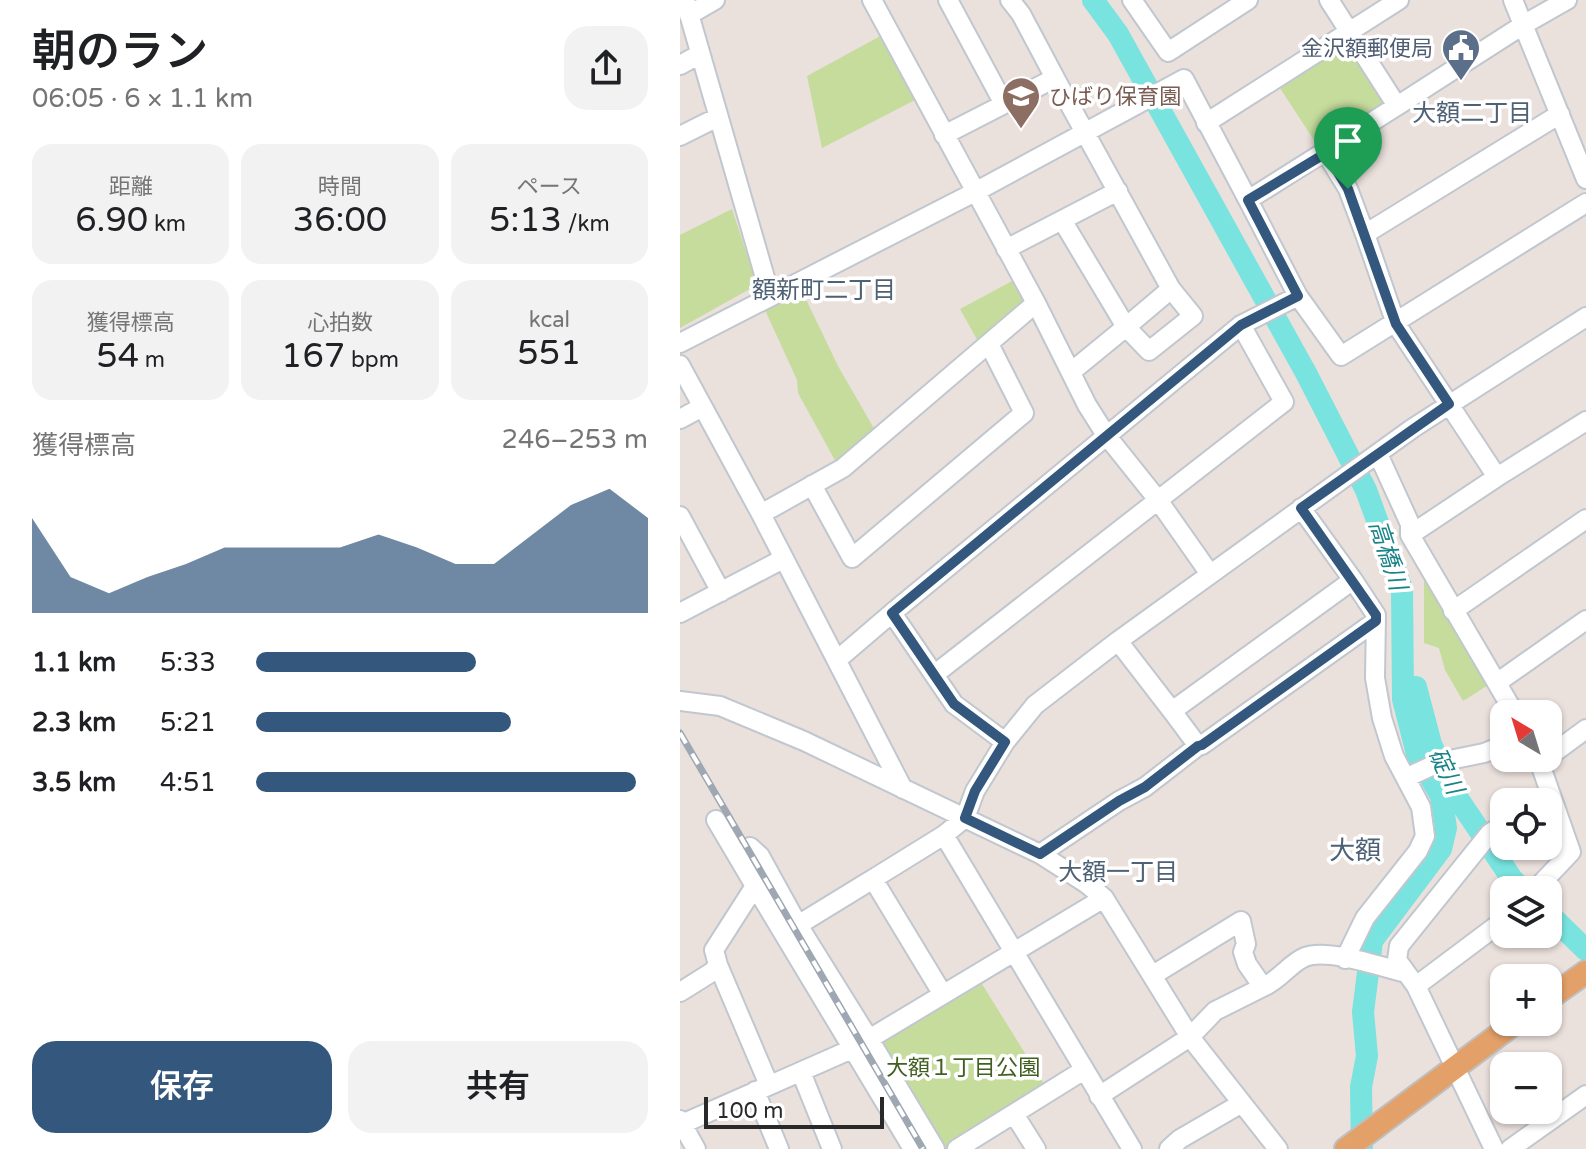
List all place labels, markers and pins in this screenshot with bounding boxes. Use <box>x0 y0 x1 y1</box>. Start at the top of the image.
public building icon: 金沢額郵便局 <box>1440 27 1482 82</box>
place label: 金沢額郵便局 <box>1301 36 1433 62</box>
school or university icon: ひばり保育園 <box>1000 75 1042 130</box>
place label: ひばり保育園 <box>1049 84 1181 110</box>
pin <box>1314 107 1382 189</box>

